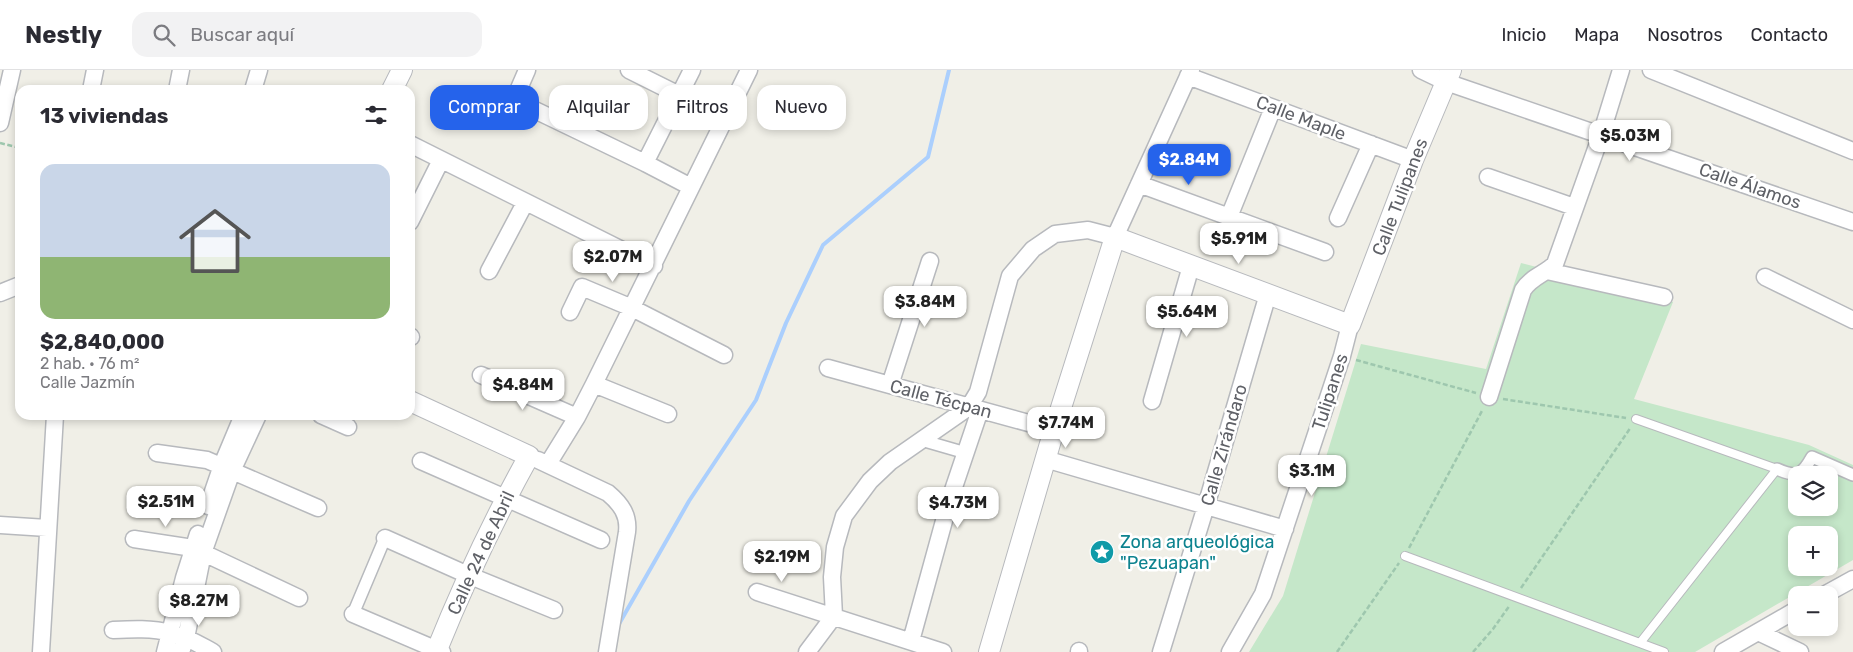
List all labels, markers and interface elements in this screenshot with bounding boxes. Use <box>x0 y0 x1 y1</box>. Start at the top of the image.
search box <box>132 12 482 57</box>
text: Nestly <box>25 21 102 49</box>
icon: search <box>150 21 178 49</box>
text: Buscar aquí <box>190 23 294 46</box>
text: Inicio <box>1501 24 1546 46</box>
text: Mapa <box>1574 24 1619 46</box>
text: Nosotros <box>1647 24 1723 46</box>
text: Contacto <box>1751 24 1828 46</box>
chip: Comprar <box>430 85 539 130</box>
chip: Alquilar <box>549 85 648 130</box>
chip: Filtros <box>658 85 747 130</box>
chip: Nuevo <box>757 85 846 130</box>
street label: Calle Maple <box>1253 91 1349 145</box>
icon: filters <box>362 101 390 129</box>
text: 13 viviendas <box>40 103 168 128</box>
pin: $5.03M <box>1589 119 1671 162</box>
text: $5.03M <box>1600 126 1660 145</box>
street label: Calle Tulipanes <box>1367 135 1433 259</box>
pin: $2.84M <box>1148 144 1230 186</box>
text: $2.84M <box>1159 150 1219 169</box>
street label: Calle Álamos <box>1696 158 1804 214</box>
icon: home <box>170 196 260 286</box>
pin: $5.91M <box>1198 222 1280 265</box>
text: $5.91M <box>1211 229 1267 248</box>
pin: $2.07M <box>572 240 654 283</box>
text: $2.07M <box>584 247 642 266</box>
pin: $3.84M <box>884 286 966 328</box>
text: $3.84M <box>895 292 955 311</box>
pin: $5.64M <box>1146 296 1228 338</box>
text: $5.64M <box>1157 302 1217 321</box>
text: $2,840,000 <box>40 329 165 354</box>
street label: Tulipanes <box>1307 351 1353 433</box>
text: 2 hab. · 76 m² <box>40 354 139 373</box>
pin: $4.84M <box>482 368 564 411</box>
text: Calle Jazmín <box>40 373 135 392</box>
text: $4.84M <box>493 375 553 394</box>
street label: Calle Técpan <box>887 375 995 423</box>
street label: Calle Zirándaro <box>1196 382 1252 508</box>
pin: $7.74M <box>1025 406 1107 449</box>
text: $7.74M <box>1038 413 1094 432</box>
pin: $3.1M <box>1277 454 1347 497</box>
text: $3.1M <box>1289 461 1335 480</box>
map controls <box>1788 466 1838 636</box>
button: layers <box>1788 466 1838 516</box>
pin: $2.51M <box>125 486 207 528</box>
pin: $4.73M <box>917 486 999 529</box>
street label: Calle 24 de Abril <box>443 488 519 618</box>
text: $2.51M <box>137 492 195 511</box>
text: $4.73M <box>929 493 987 512</box>
button: + <box>1788 526 1838 576</box>
place label: Zona arqueológica "Pezuapan" <box>1120 531 1274 574</box>
place icon: Zona arqueológica "Pezuapan" <box>1089 539 1115 565</box>
pin: $2.19M <box>741 540 823 583</box>
text: $2.19M <box>754 547 810 566</box>
pin: $8.27M <box>158 584 240 627</box>
button: − <box>1788 586 1838 636</box>
text: $8.27M <box>170 591 228 610</box>

